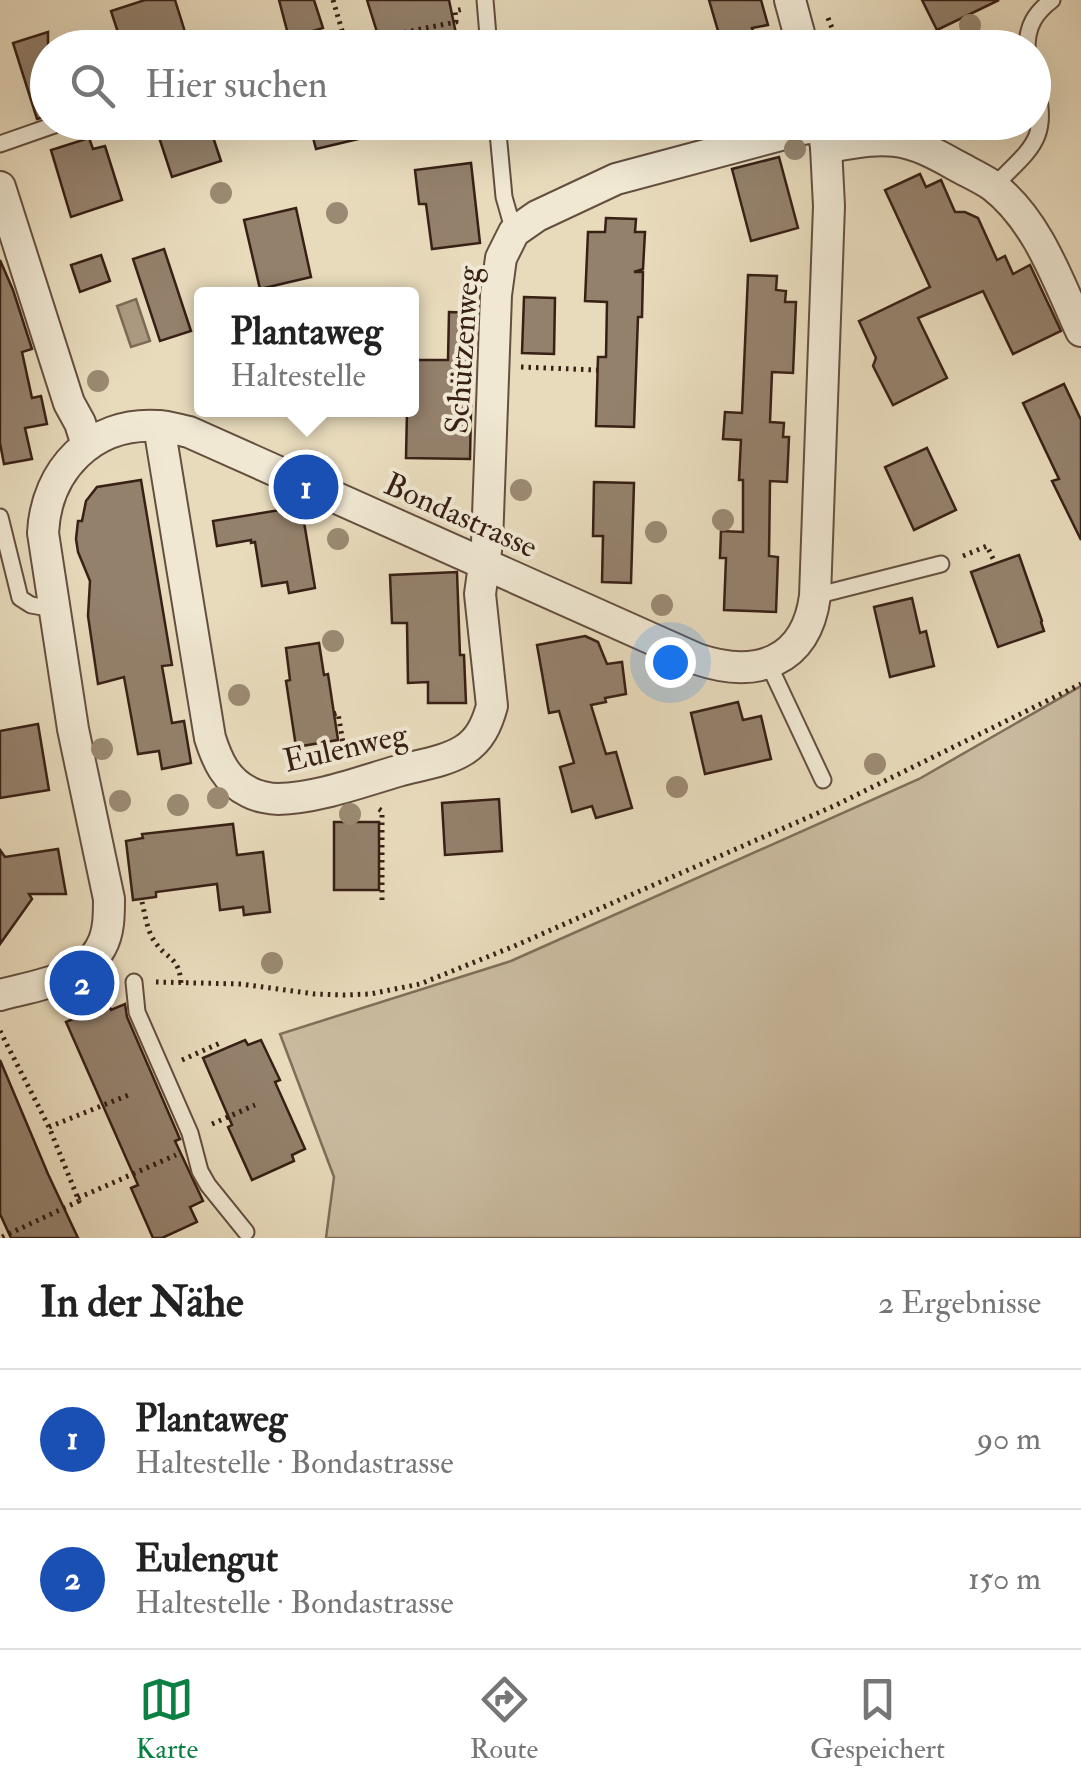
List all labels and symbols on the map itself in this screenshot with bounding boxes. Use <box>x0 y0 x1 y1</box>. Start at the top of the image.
street label: Schützenweg <box>437 264 489 435</box>
pin: 1 <box>274 450 338 524</box>
street label: Bondastrasse <box>378 464 543 567</box>
your location <box>645 637 696 688</box>
street label: Eulenweg <box>279 714 412 782</box>
pin: 2 <box>49 946 114 1020</box>

